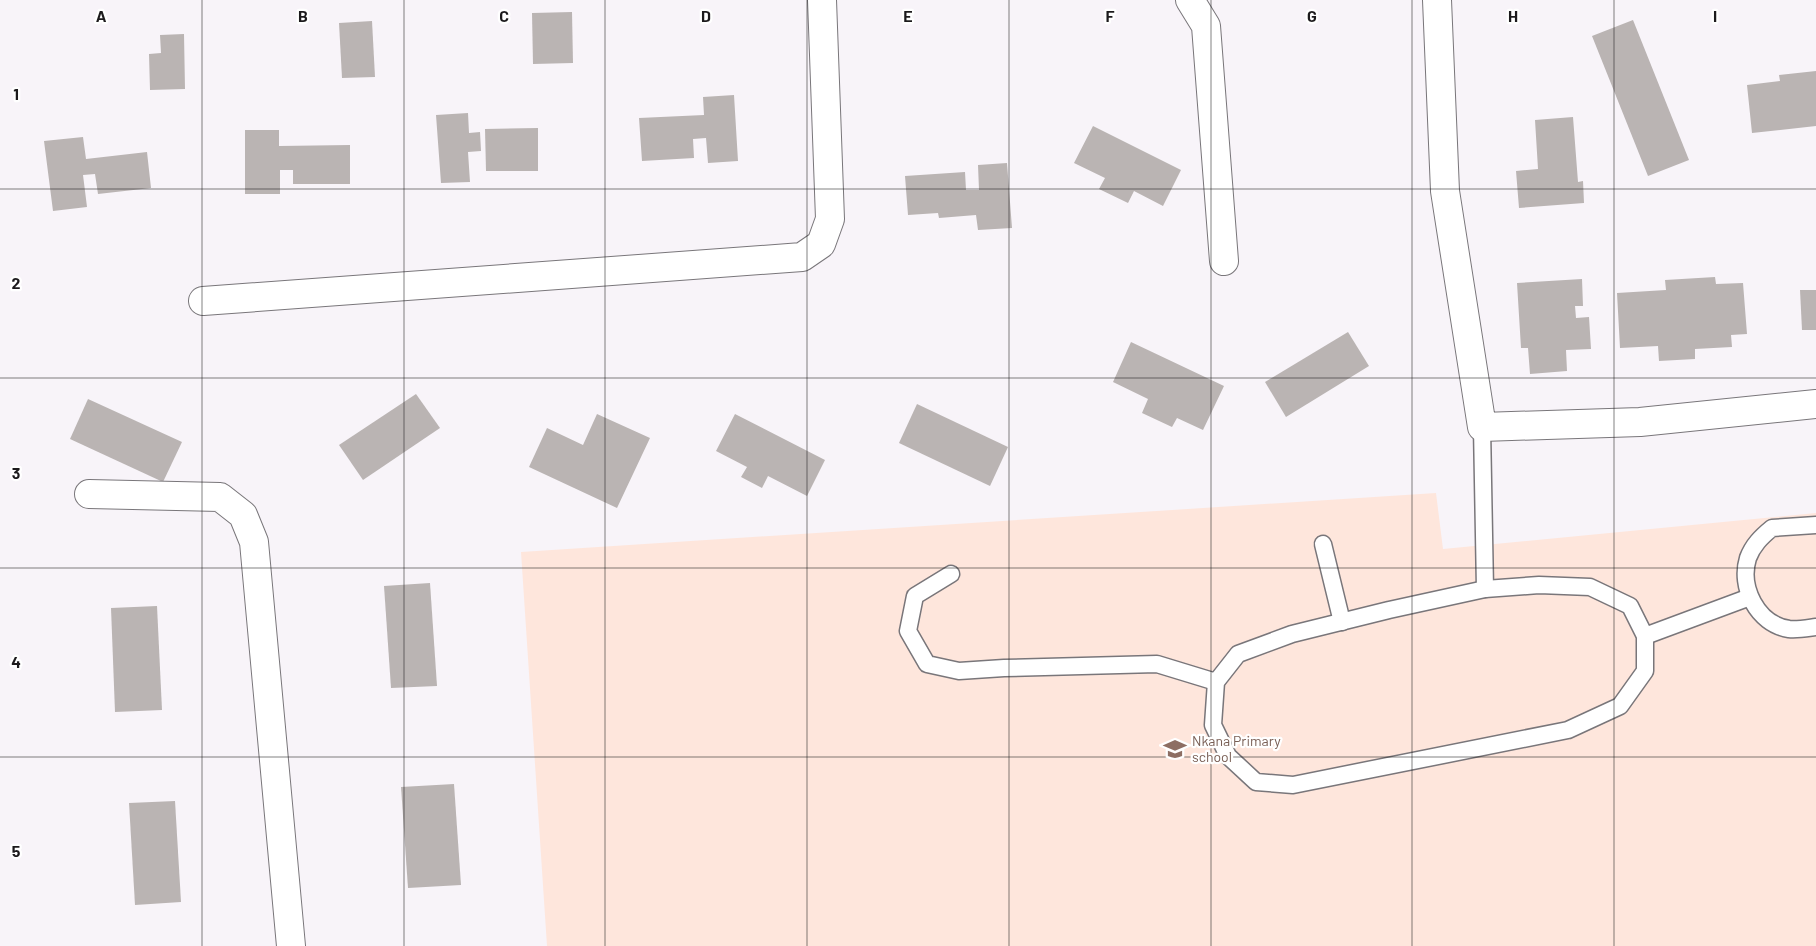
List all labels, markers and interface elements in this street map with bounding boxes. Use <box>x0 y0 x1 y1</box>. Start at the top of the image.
text: A <box>96 6 107 25</box>
text: B <box>298 6 308 25</box>
text: C <box>499 6 509 25</box>
text: D <box>701 6 711 25</box>
text: E <box>903 6 913 25</box>
text: F <box>1106 6 1115 25</box>
text: G <box>1307 6 1317 25</box>
text: H <box>1508 6 1518 25</box>
text: I <box>1713 6 1717 25</box>
text: 1 <box>13 84 19 103</box>
text: 2 <box>12 273 21 292</box>
text: 3 <box>12 463 20 482</box>
text: 4 <box>11 652 21 671</box>
place label: Nkana Primary school <box>1192 732 1281 765</box>
school or university icon: Nkana Primary school <box>1162 736 1188 762</box>
text: 5 <box>12 841 21 860</box>

